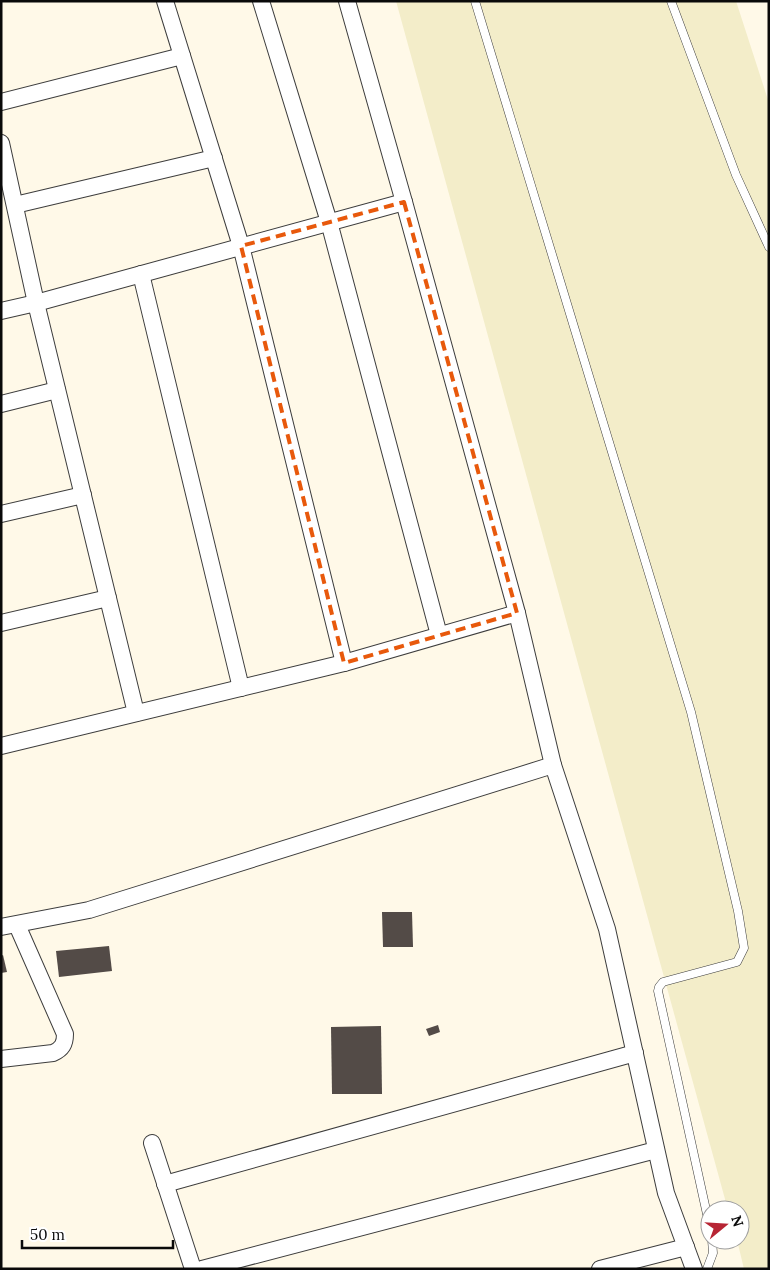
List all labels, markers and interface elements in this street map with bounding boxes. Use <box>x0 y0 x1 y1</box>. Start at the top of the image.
north arrow <box>700 1200 750 1250</box>
text: N <box>727 1213 748 1229</box>
scale bar <box>22 1218 174 1250</box>
text: 50 m <box>30 1225 65 1244</box>

